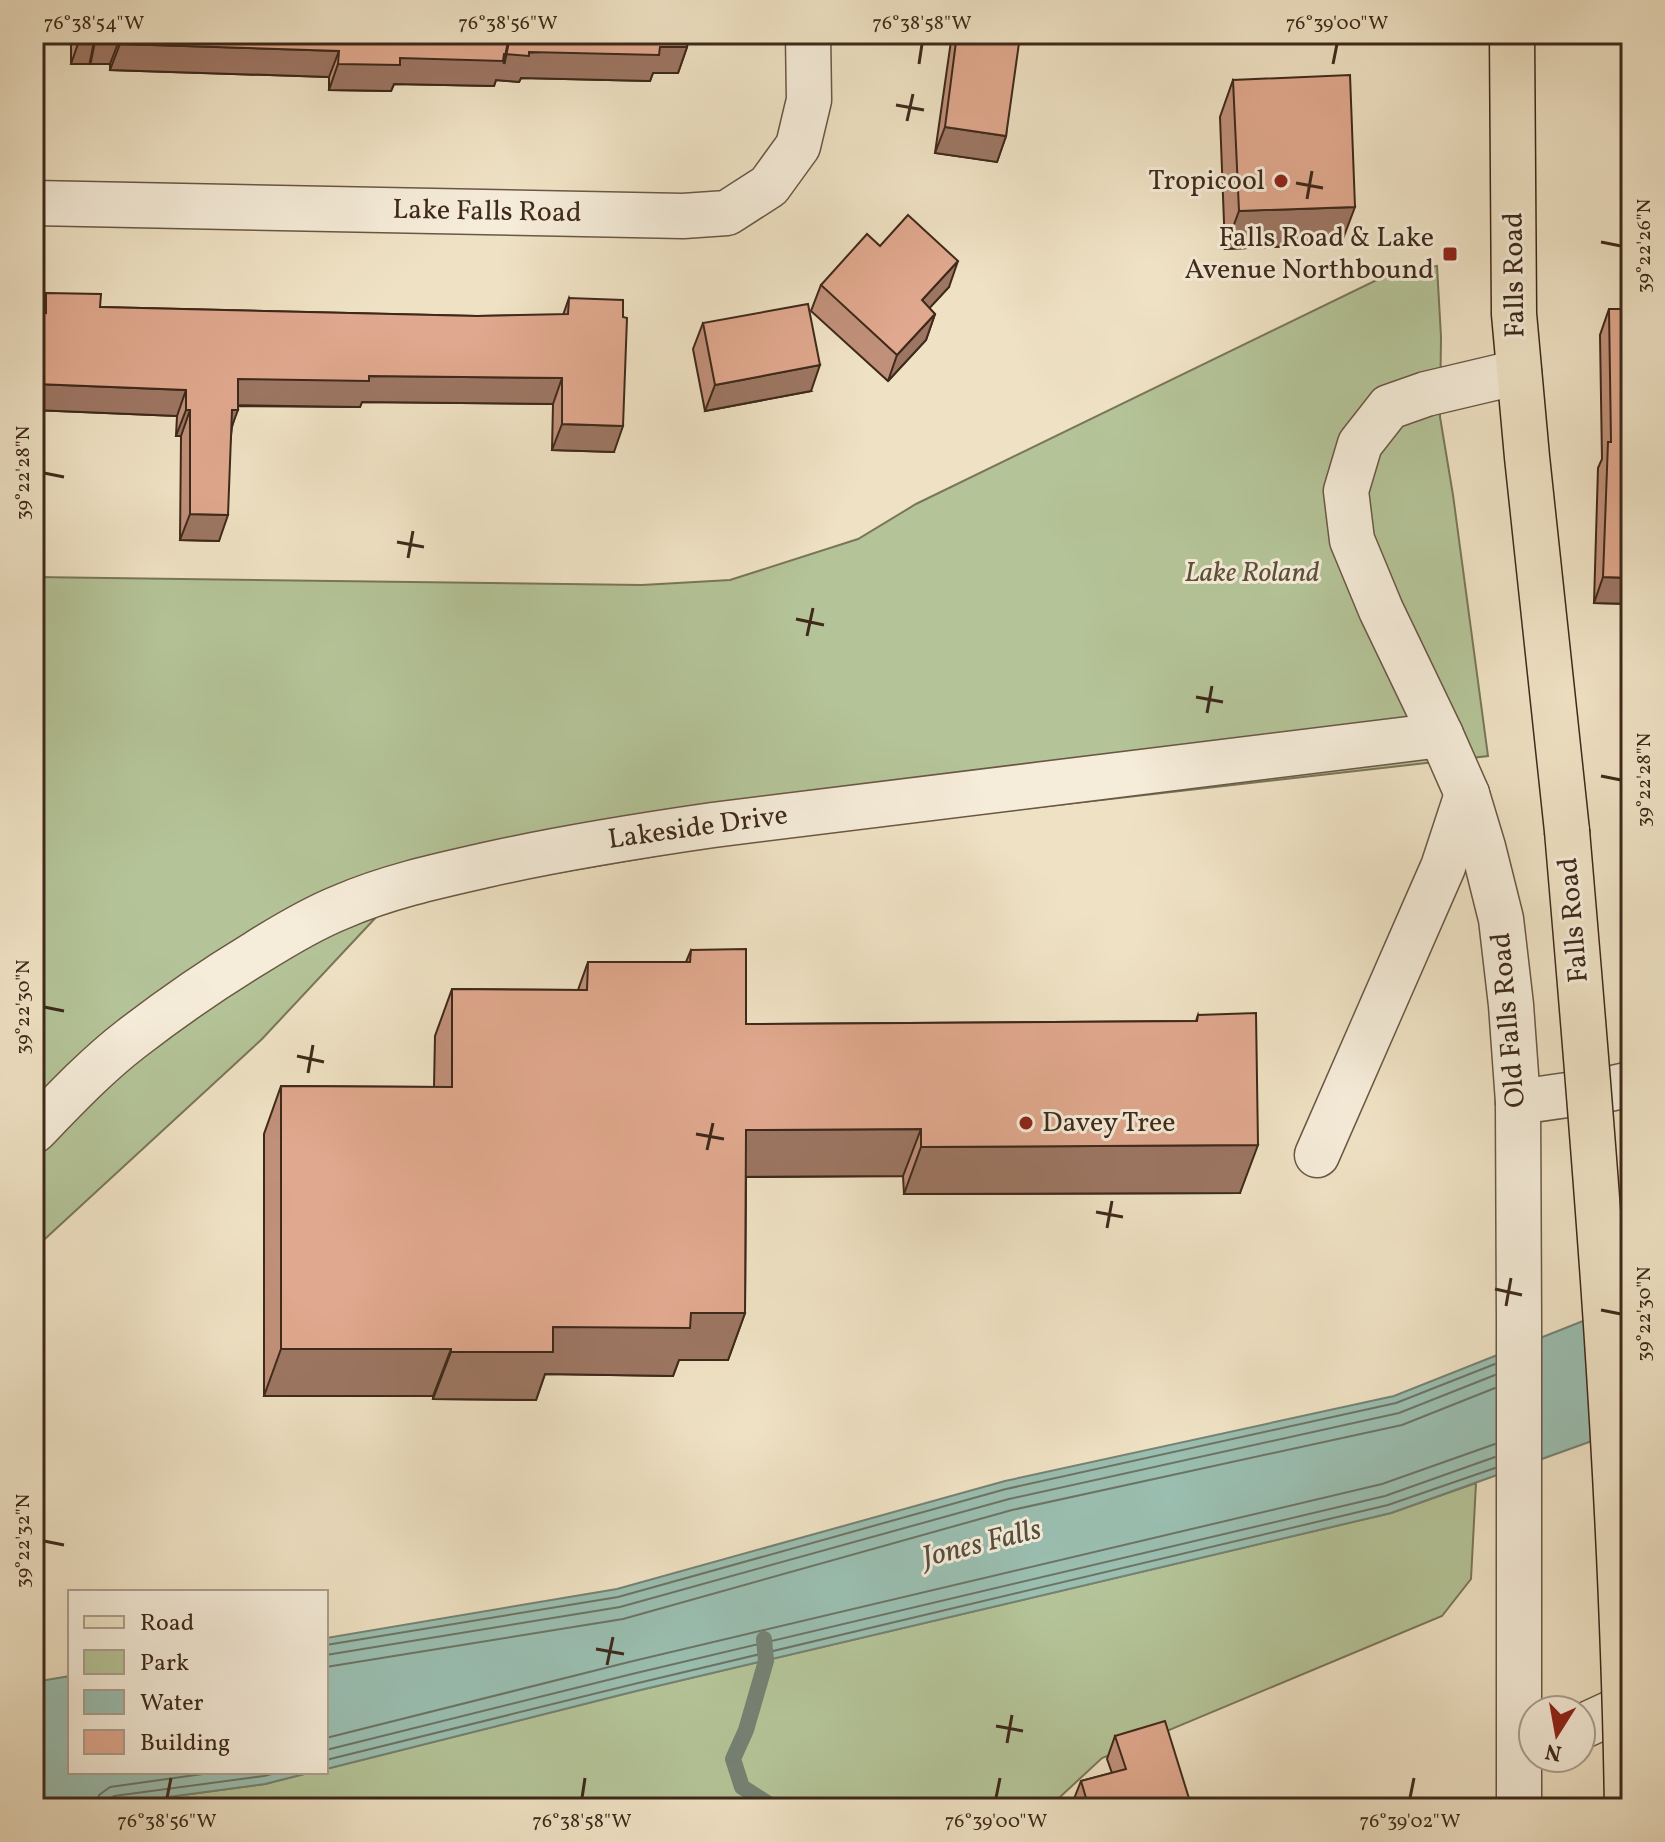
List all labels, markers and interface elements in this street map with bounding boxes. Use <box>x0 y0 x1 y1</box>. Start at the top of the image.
text: 76°38'54"W <box>44 10 144 38</box>
text: 76°38'56"W <box>458 10 558 38</box>
text: 76°38'58"W <box>872 10 972 38</box>
text: 76°39'00"W <box>1286 10 1388 38</box>
place label: Tropicool <box>1148 162 1265 201</box>
marker: Tropicool <box>1272 172 1290 190</box>
street label: Lake Falls Road <box>392 191 582 233</box>
text: 39°22'26"N <box>1631 199 1659 293</box>
street label: Falls Road <box>1494 212 1536 338</box>
place label: Falls Road & Lake Avenue Northbound <box>1184 219 1434 290</box>
marker: Falls Road & Lake Avenue Northbound <box>1441 245 1459 263</box>
text: 39°22'28"N <box>10 426 38 520</box>
park label: Lake Roland <box>1184 554 1320 593</box>
text: 39°22'28"N <box>1631 733 1659 827</box>
street label: Lakeside Drive <box>606 796 790 860</box>
street label: Falls Road <box>1549 856 1599 984</box>
street label: Old Falls Road <box>1482 931 1536 1109</box>
text: 39°22'30"N <box>10 959 38 1055</box>
place label: Davey Tree <box>1042 1104 1176 1143</box>
marker: Davey Tree <box>1017 1114 1035 1132</box>
text: 39°22'30"N <box>1631 1266 1659 1362</box>
text: 39°22'32"N <box>10 1494 38 1588</box>
water label: Jones Falls <box>915 1509 1046 1580</box>
legend <box>68 1590 328 1774</box>
text: Road <box>140 1607 194 1641</box>
text: Park <box>140 1647 189 1681</box>
text: Water <box>140 1687 204 1721</box>
north arrow <box>1517 1694 1597 1774</box>
text: Building <box>140 1727 230 1761</box>
text: N <box>1543 1734 1564 1768</box>
text: 76°38'56"W <box>117 1808 217 1836</box>
text: 76°38'58"W <box>532 1808 632 1836</box>
text: 76°39'00"W <box>945 1808 1047 1836</box>
text: 76°39'02"W <box>1360 1808 1460 1836</box>

